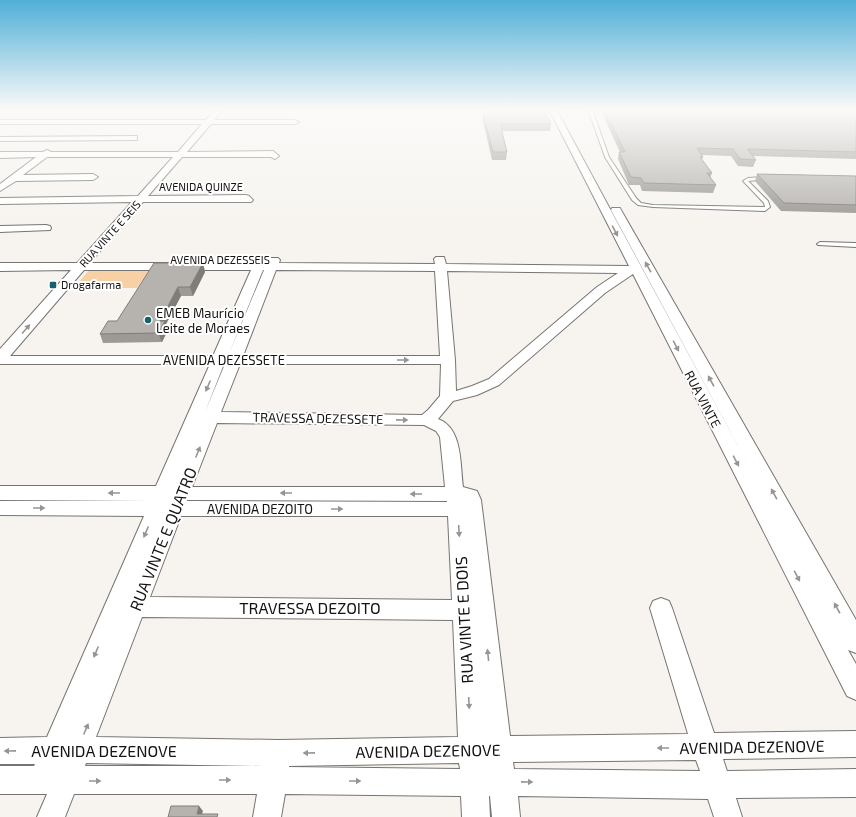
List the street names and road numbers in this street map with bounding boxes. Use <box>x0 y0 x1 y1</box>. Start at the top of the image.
street label: AVENIDA QUINZE <box>159 180 243 194</box>
street label: RUA VINTE E SEIS <box>76 198 143 270</box>
street label: AVENIDA DEZESSEIS <box>170 253 270 266</box>
street label: AVENIDA DEZESSETE <box>163 352 285 368</box>
street label: RUA VINTE <box>681 368 725 430</box>
street label: TRAVESSA DEZESSETE <box>252 409 384 427</box>
street label: RUA VINTE E QUATRO <box>125 464 201 614</box>
street label: AVENIDA DEZOITO <box>207 501 313 517</box>
street label: RUA VINTE E DOIS <box>451 556 476 684</box>
street label: TRAVESSA DEZOITO <box>239 598 381 617</box>
street label: AVENIDA DEZENOVE <box>679 736 825 757</box>
street label: AVENIDA DEZENOVE <box>355 740 501 761</box>
street label: AVENIDA DEZENOVE <box>31 741 177 760</box>

